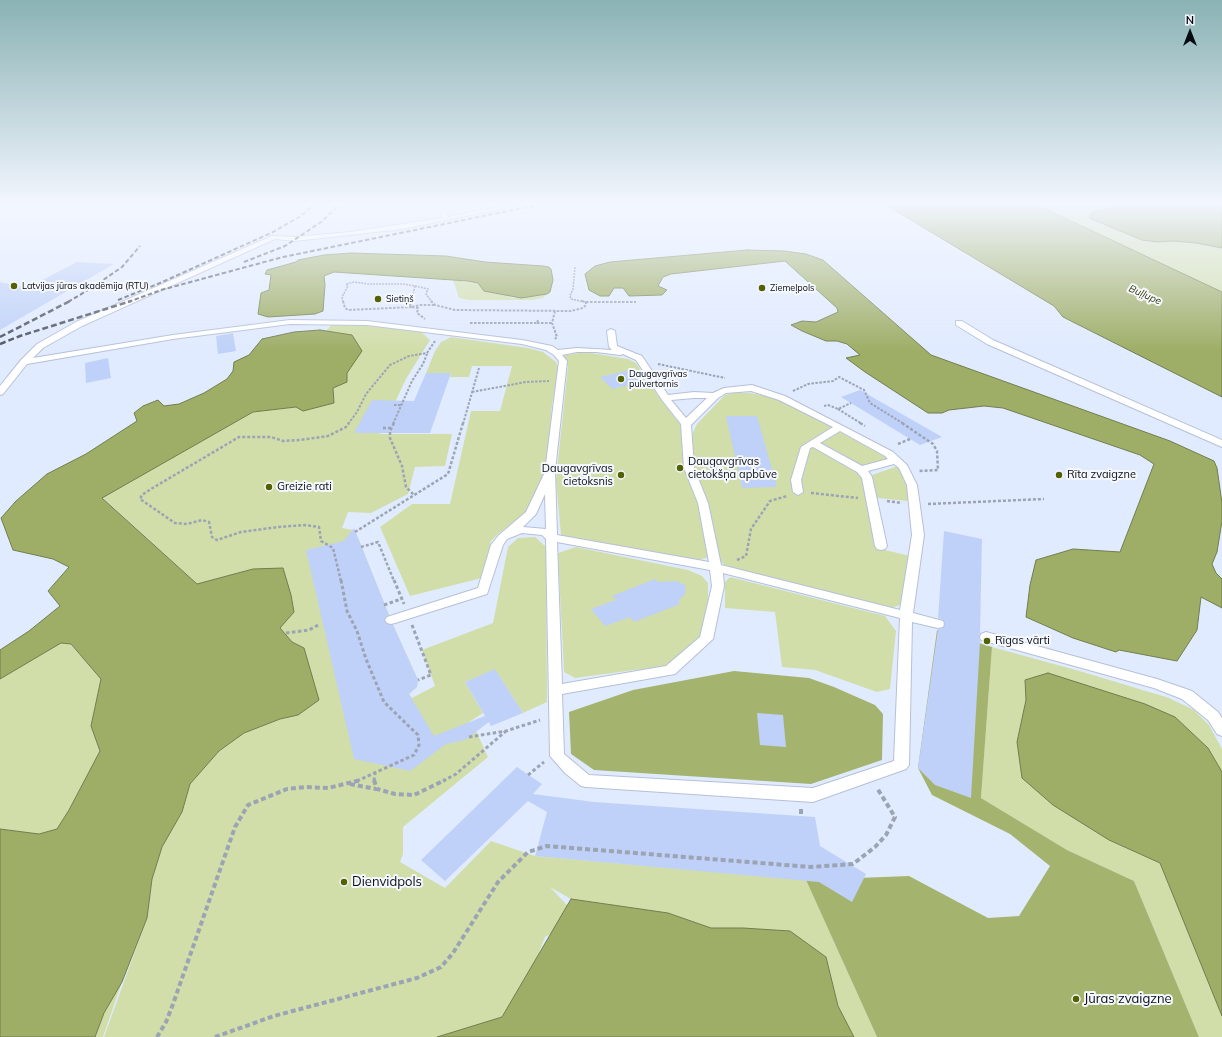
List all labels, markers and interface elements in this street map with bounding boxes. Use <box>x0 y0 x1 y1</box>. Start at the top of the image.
north arrow <box>1170 12 1210 52</box>
text: N <box>1186 13 1194 27</box>
marker: Latvijas jūras akadēmija (RTU) <box>9 281 19 291</box>
place label: Latvijas jūras akadēmija (RTU) <box>22 281 149 291</box>
water label: Buļļupe <box>1127 282 1163 308</box>
marker: Ziemeļpols <box>757 283 767 293</box>
place label: Ziemeļpols <box>770 283 814 293</box>
marker: Sietiņš <box>373 294 383 304</box>
place label: Sietiņš <box>386 294 414 304</box>
place label: Daugavgrīvas pulvertornis <box>629 369 687 390</box>
marker: Daugavgrīvas pulvertornis <box>616 374 626 384</box>
place label: Daugavgrīvas cietokšņa apbūve <box>688 455 777 481</box>
place label: Daugavgrīvas cietoksnis <box>542 462 613 488</box>
marker: Daugavgrīvas cietokšņa apbūve <box>675 463 685 473</box>
place label: Rīta zvaigzne <box>1067 468 1136 482</box>
marker: Daugavgrīvas cietoksnis <box>616 470 626 480</box>
marker: Rīta zvaigzne <box>1054 470 1064 480</box>
place label: Greizie rati <box>277 480 332 494</box>
marker: Greizie rati <box>264 482 274 492</box>
place label: Rīgas vārti <box>995 634 1050 648</box>
marker: Rīgas vārti <box>982 636 992 646</box>
place label: Dienvidpols <box>352 874 422 890</box>
marker: Dienvidpols <box>339 877 349 887</box>
place label: Jūras zvaigzne <box>1084 991 1172 1007</box>
marker: Jūras zvaigzne <box>1071 994 1081 1004</box>

